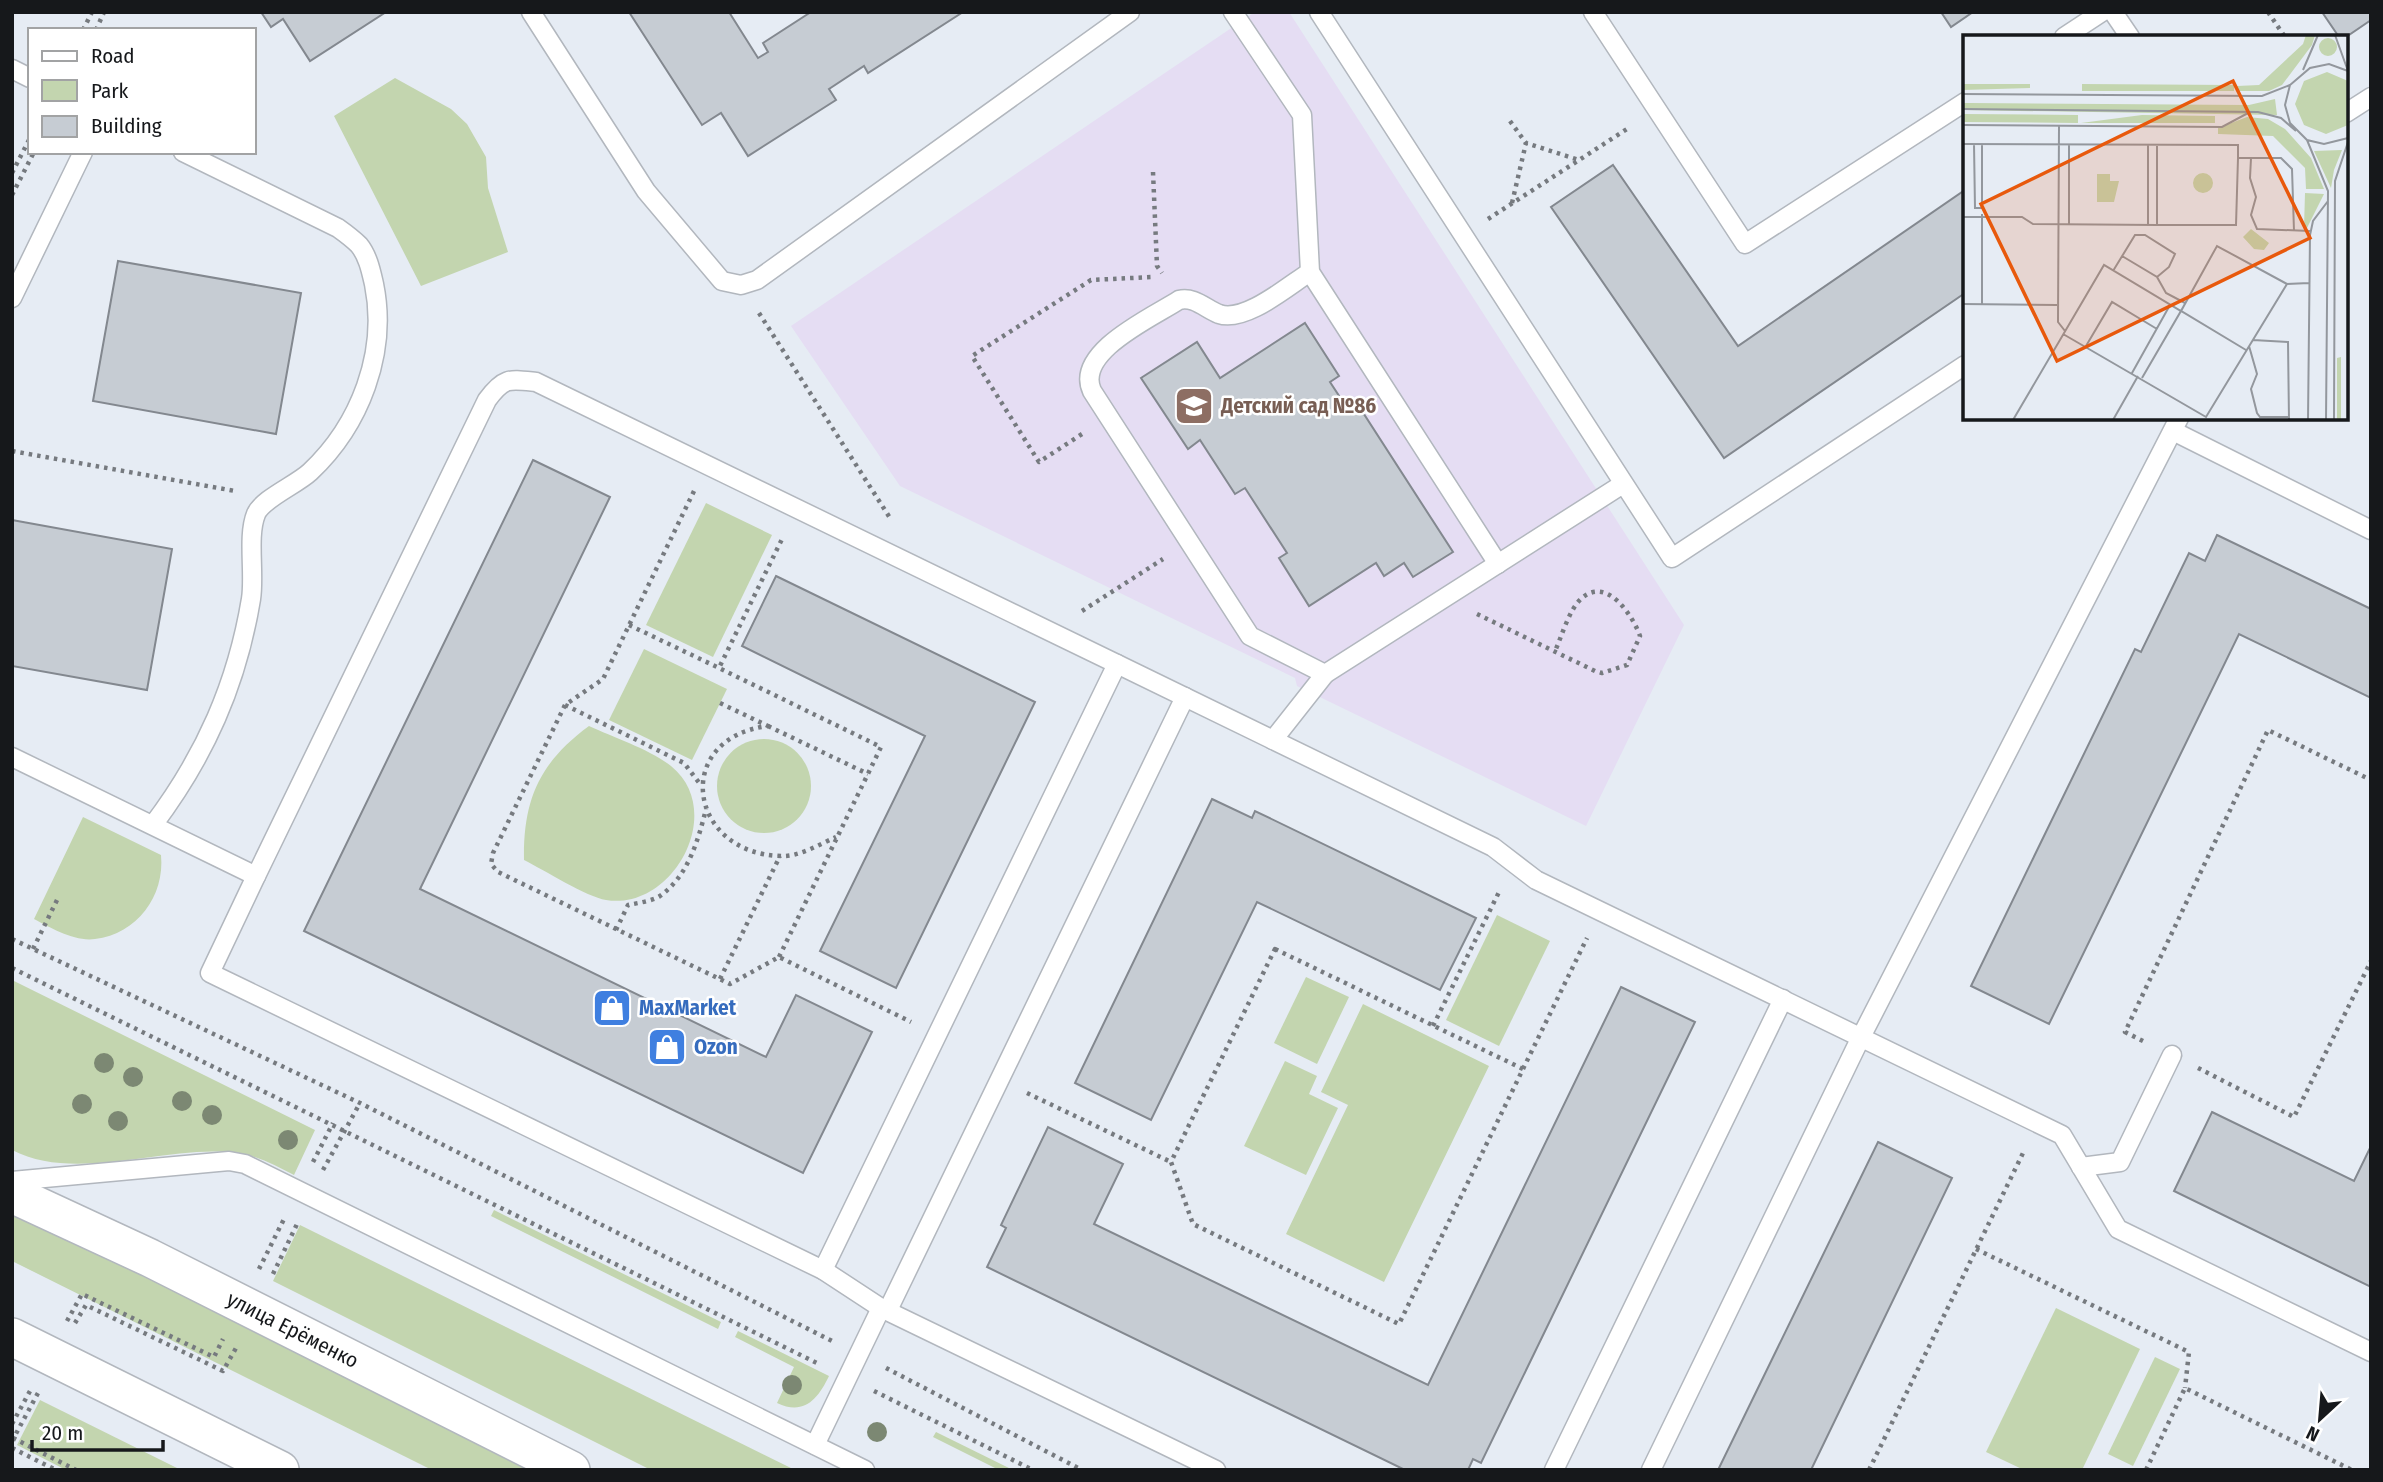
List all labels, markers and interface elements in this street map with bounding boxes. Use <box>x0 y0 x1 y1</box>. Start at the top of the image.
legend <box>28 28 256 154</box>
inset map <box>1963 35 2348 420</box>
text: Road <box>91 43 135 69</box>
text: Park <box>91 78 129 104</box>
text: Building <box>91 113 162 139</box>
school or university icon: Детский сад №86 <box>1173 385 1215 427</box>
place label: Детский сад №86 <box>1220 393 1376 419</box>
shop icon: MaxMarket <box>591 987 633 1029</box>
place label: MaxMarket <box>639 995 737 1021</box>
shop icon: Ozon <box>646 1026 688 1068</box>
place label: Ozon <box>694 1034 738 1060</box>
street label: улица Ерёменко <box>223 1286 363 1374</box>
north arrow <box>2285 1384 2355 1454</box>
scale bar <box>32 1408 163 1452</box>
text: 20 m <box>42 1420 83 1446</box>
text: N <box>2303 1421 2323 1447</box>

